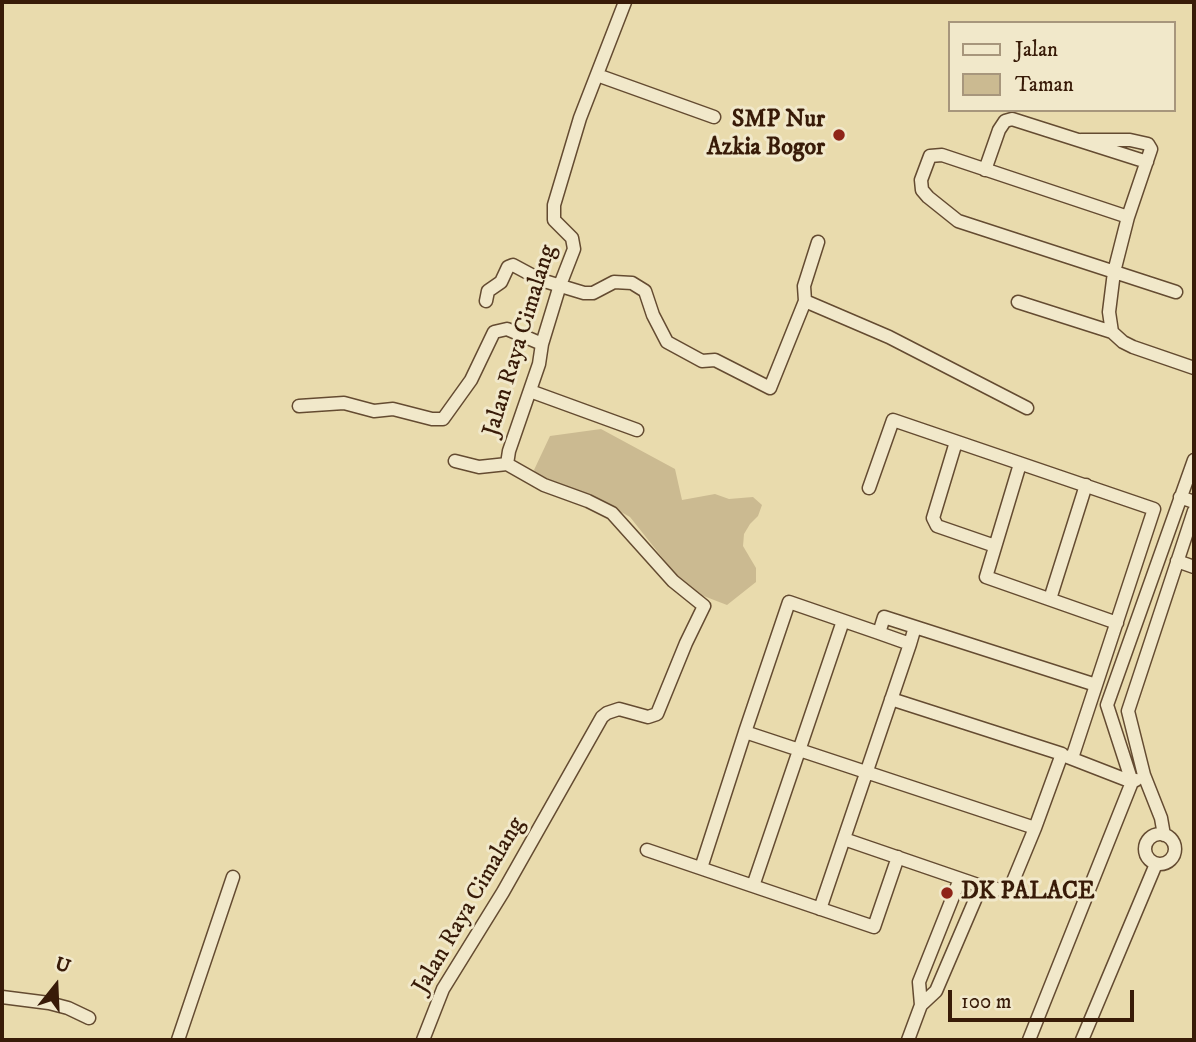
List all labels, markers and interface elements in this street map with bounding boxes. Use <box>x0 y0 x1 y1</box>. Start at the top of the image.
legend <box>948 21 1175 112</box>
text: Jalan <box>1015 37 1058 63</box>
text: Taman <box>1015 72 1074 98</box>
place label: SMP Nur Azkia Bogor <box>707 107 825 163</box>
marker: SMP Nur Azkia Bogor <box>831 127 847 143</box>
street label: Jalan Raya Cimalang <box>478 242 564 440</box>
street label: Jalan Raya Cimalang <box>408 813 532 999</box>
place label: DK PALACE <box>961 879 1095 907</box>
marker: DK PALACE <box>939 885 955 901</box>
north arrow <box>21 951 91 1021</box>
text: U <box>52 952 73 979</box>
scale bar <box>951 976 1136 1020</box>
text: 100 m <box>961 989 1012 1015</box>

